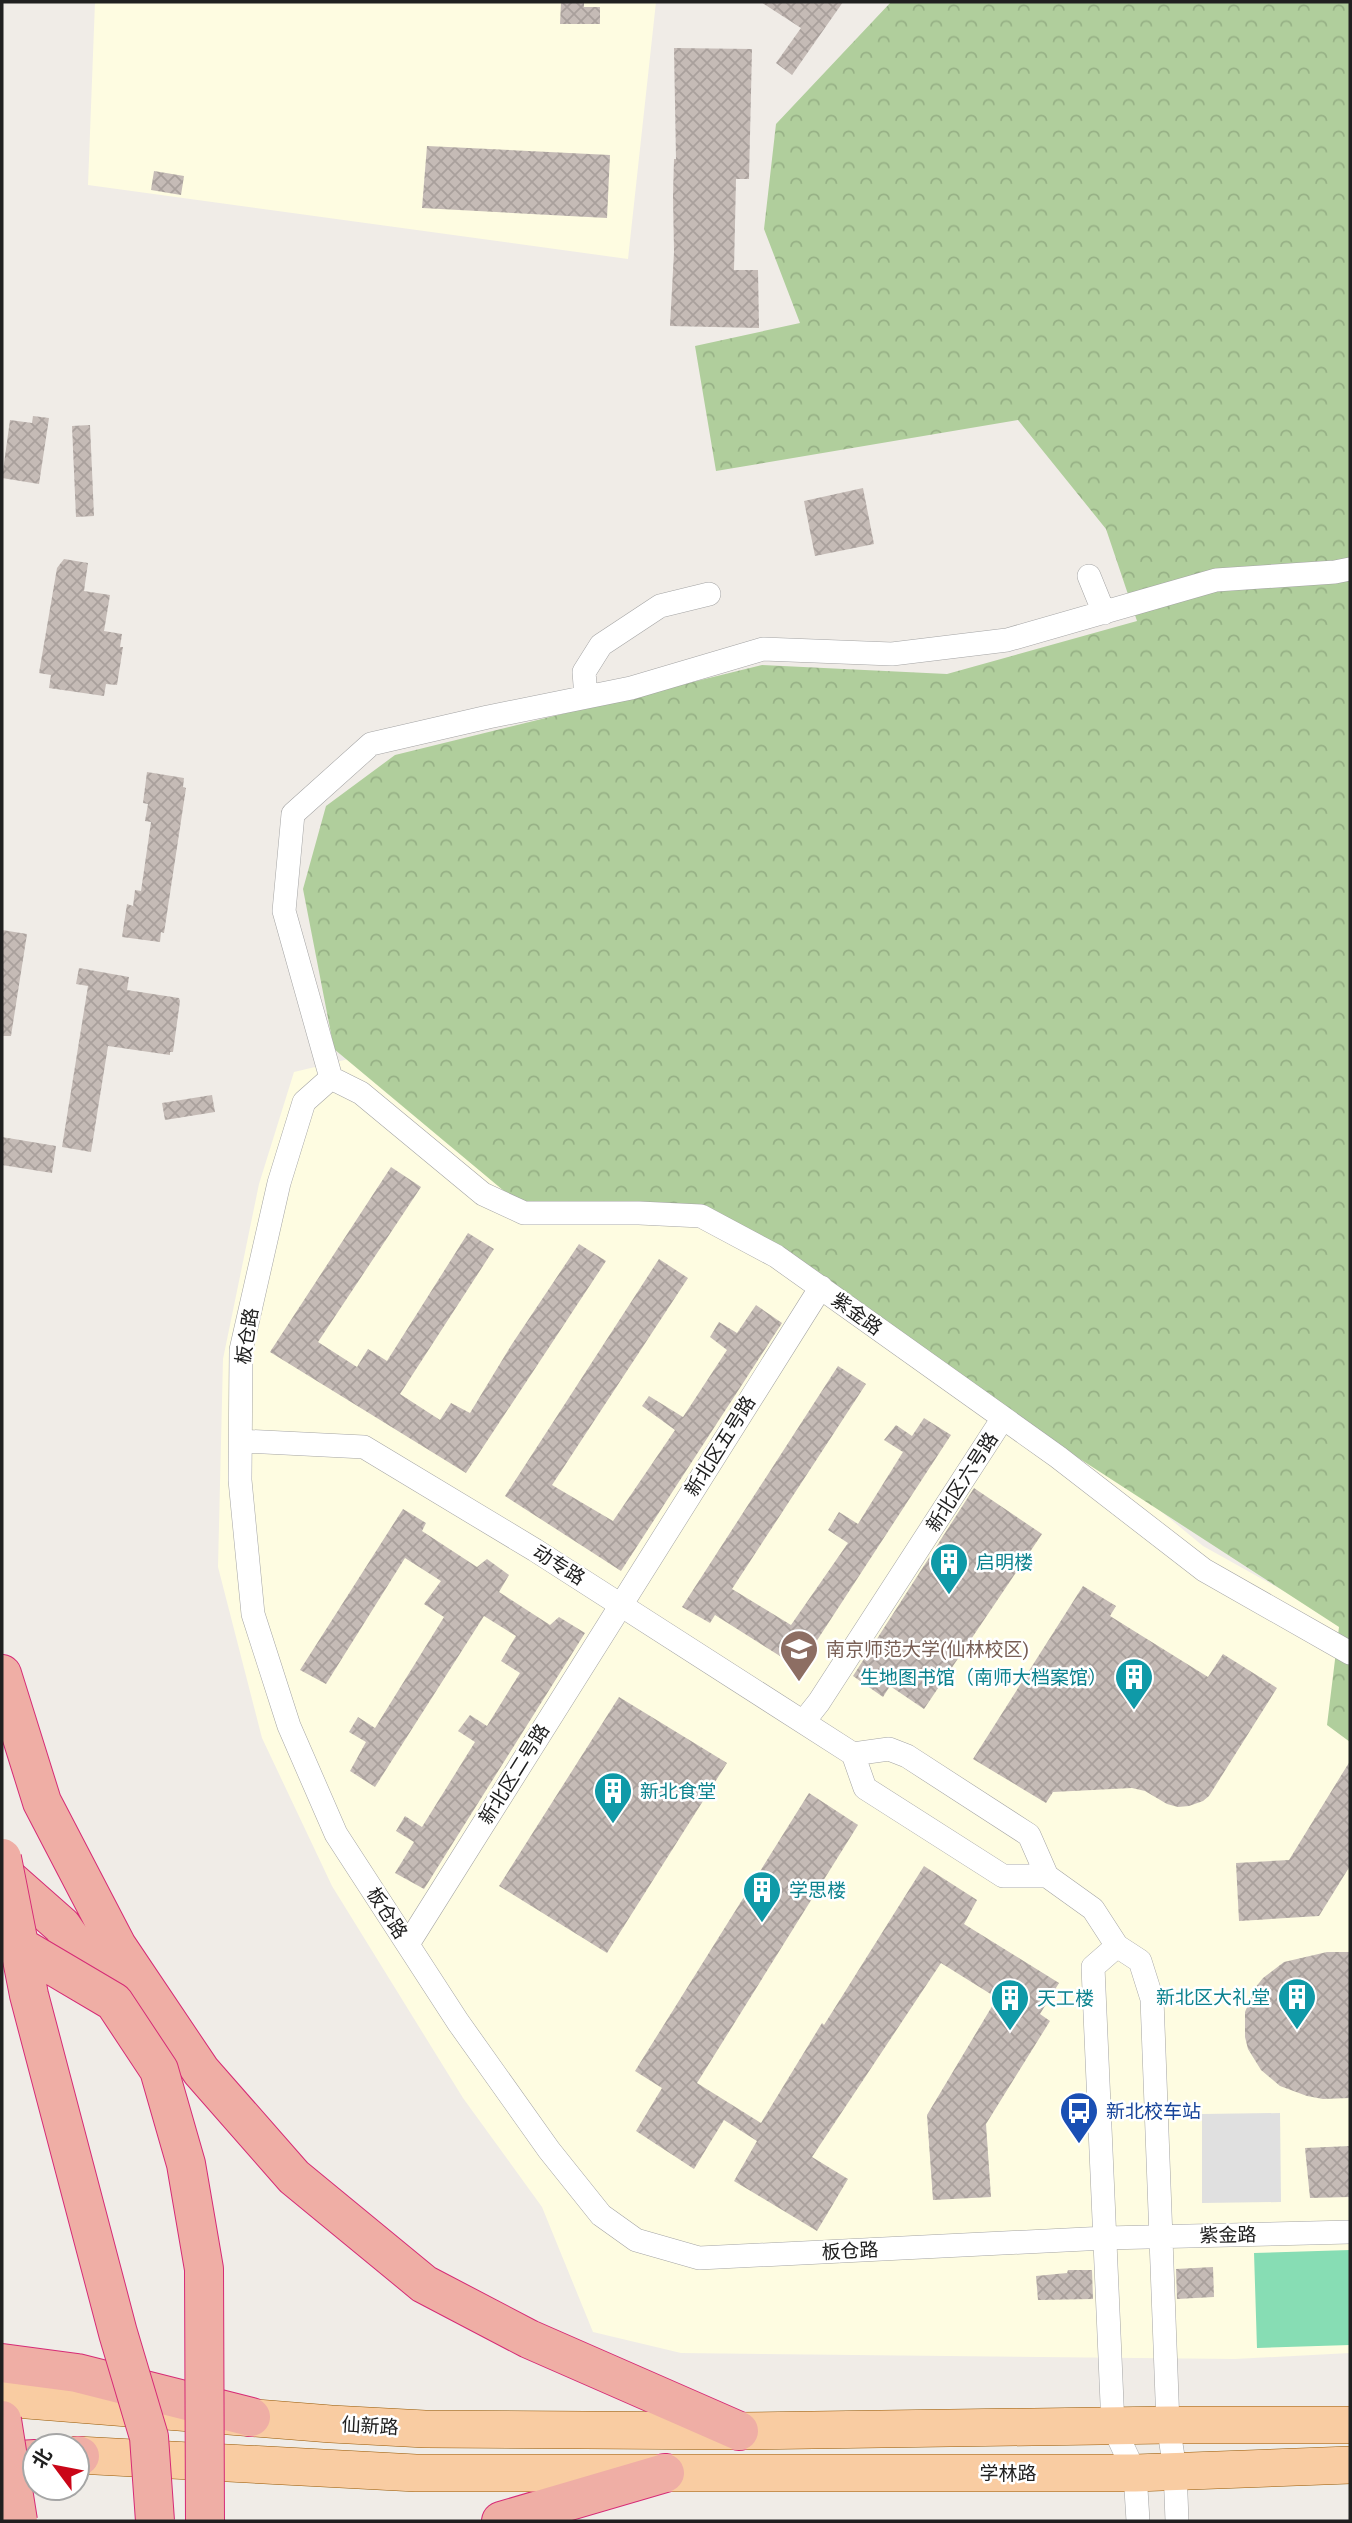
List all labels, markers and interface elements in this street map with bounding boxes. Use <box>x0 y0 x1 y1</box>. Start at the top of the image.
street label: 紫金路 <box>827 1288 887 1340</box>
street label: 板仓路 <box>231 1306 263 1366</box>
street label: 新北区五号路 <box>680 1392 760 1500</box>
street label: 新北区六号路 <box>921 1428 1003 1536</box>
street label: 动专路 <box>529 1540 589 1590</box>
building icon: 启明楼 <box>928 1541 970 1596</box>
place label: 启明楼 <box>976 1551 1033 1574</box>
school or university icon: 南京师范大学(仙林校区) <box>778 1628 820 1683</box>
place label: 南京师范大学(仙林校区) <box>826 1638 1029 1661</box>
building icon: 生地图书馆（南师大档案馆） <box>1113 1656 1155 1711</box>
place label: 生地图书馆（南师大档案馆） <box>860 1666 1107 1689</box>
street label: 新北区二号路 <box>474 1720 554 1828</box>
building icon: 新北食堂 <box>592 1770 634 1825</box>
place label: 新北食堂 <box>640 1780 716 1803</box>
building icon: 学思楼 <box>741 1869 783 1924</box>
place label: 学思楼 <box>789 1879 846 1902</box>
street label: 板仓路 <box>362 1883 412 1943</box>
building icon: 新北区大礼堂 <box>1276 1976 1318 2031</box>
building icon: 天工楼 <box>989 1977 1031 2032</box>
place label: 新北区大礼堂 <box>1156 1986 1270 2009</box>
place label: 天工楼 <box>1037 1987 1094 2010</box>
bus stop icon: 新北校车站 <box>1058 2090 1100 2145</box>
place label: 新北校车站 <box>1106 2100 1201 2123</box>
street label: 紫金路 <box>1199 2223 1257 2247</box>
street label: 板仓路 <box>821 2238 879 2264</box>
street label: 仙新路 <box>341 2413 399 2439</box>
north arrow <box>21 2432 91 2502</box>
text: 北 <box>27 2444 57 2472</box>
street label: 学林路 <box>979 2462 1037 2485</box>

